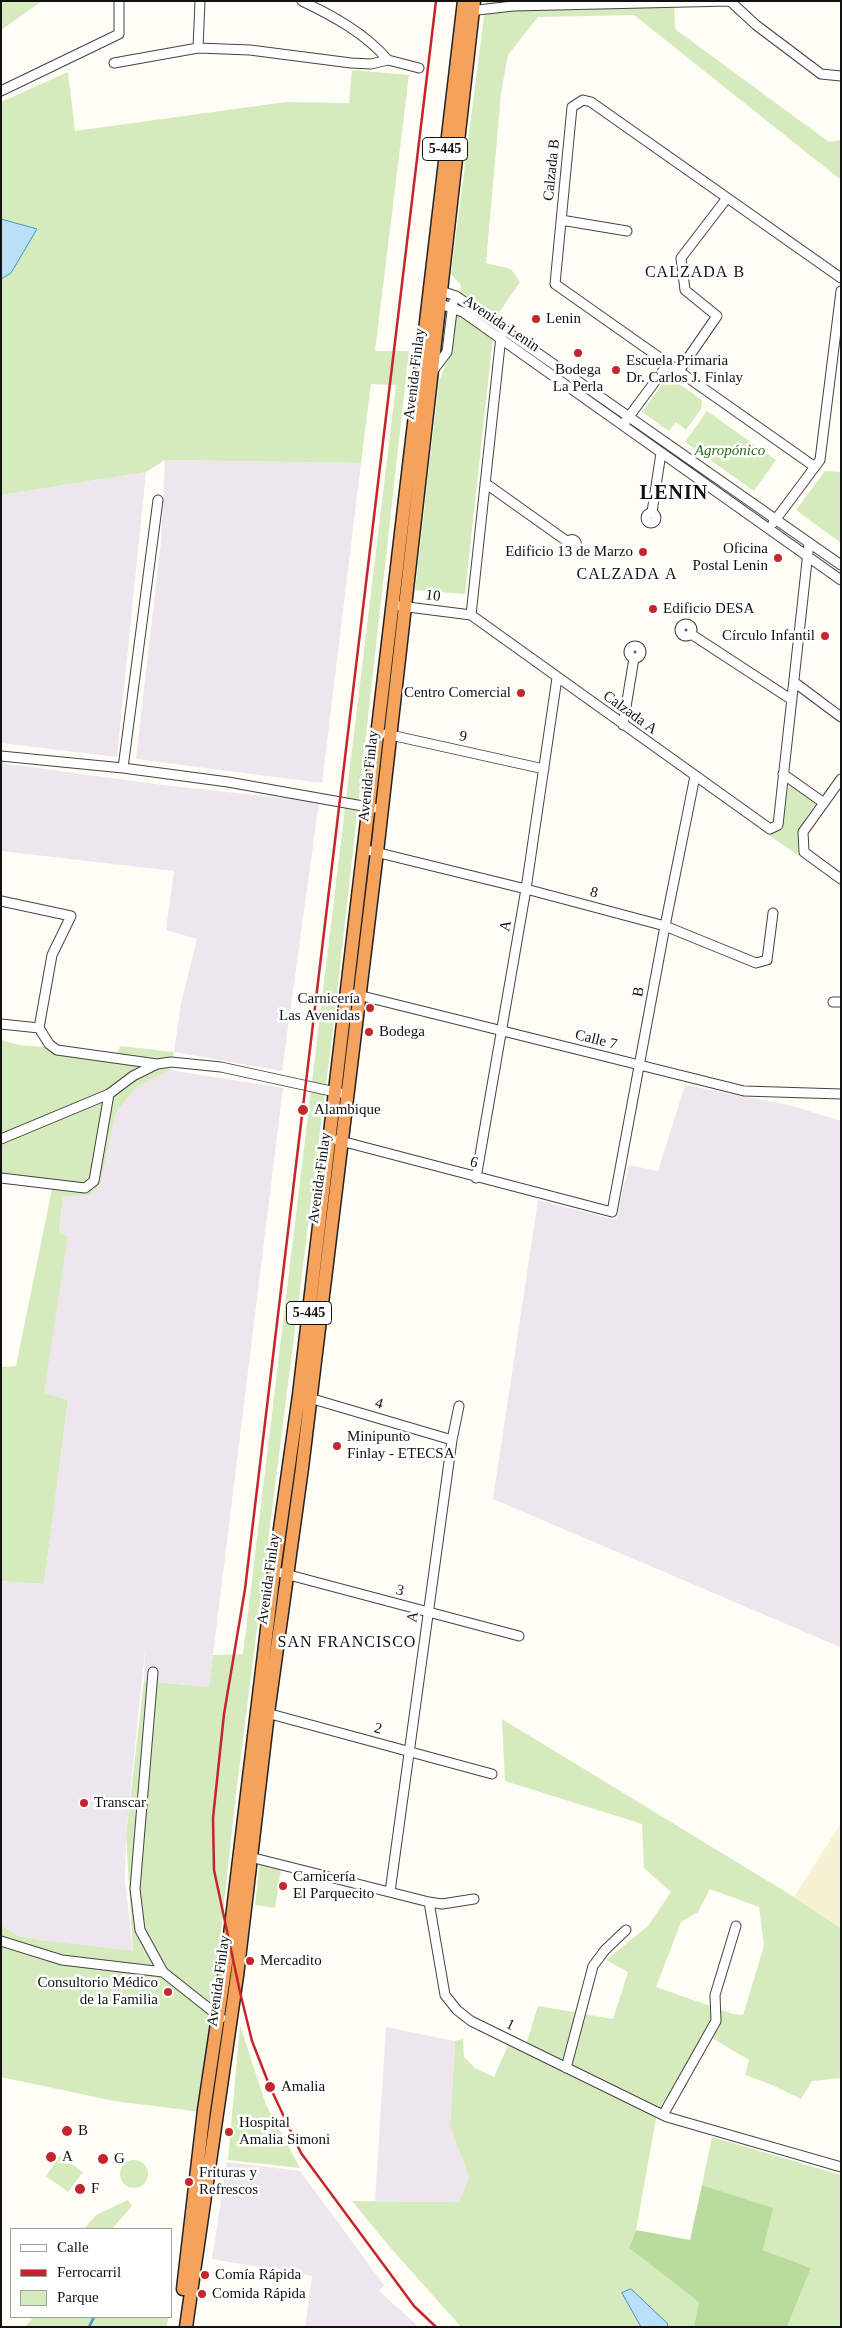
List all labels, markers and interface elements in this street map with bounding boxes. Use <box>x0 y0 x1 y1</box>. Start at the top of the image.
road number: 5-445 <box>422 138 468 160</box>
street label: Calzada B <box>540 138 564 202</box>
district label: CALZADA B <box>644 263 746 283</box>
street label: Avenida Lenin <box>459 292 543 356</box>
place label: Lenin <box>546 310 581 328</box>
marker: Lenin <box>530 313 542 325</box>
street label: Avenida Finlay <box>400 327 430 421</box>
marker: Bodega La Perla <box>572 347 584 359</box>
place label: Escuela Primaria Dr. Carlos J. Finlay <box>626 352 743 387</box>
place label: Bodega La Perla <box>553 361 603 396</box>
marker: Escuela Primaria Dr. Carlos J. Finlay <box>610 364 622 376</box>
park label: Agropónico <box>695 442 765 460</box>
district label: LENIN <box>639 482 709 506</box>
place label: Oficina Postal Lenin <box>693 540 768 575</box>
place label: Edificio 13 de Marzo <box>505 543 633 561</box>
marker: Edificio 13 de Marzo <box>637 546 649 558</box>
marker: Oficina Postal Lenin <box>772 552 784 564</box>
district label: CALZADA A <box>575 565 679 585</box>
street label: 10 <box>424 586 442 606</box>
place label: Edificio DESA <box>663 600 754 618</box>
marker: Edificio DESA <box>647 603 659 615</box>
place label: Círculo Infantil <box>722 627 815 645</box>
marker: Círculo Infantil <box>819 630 831 642</box>
place label: Centro Comercial <box>404 684 511 702</box>
marker: Centro Comercial <box>515 687 527 699</box>
street label: Calzada A <box>599 687 661 739</box>
street label: 9 <box>457 727 469 747</box>
street label: Avenida Finlay <box>355 729 383 823</box>
street label: 8 <box>588 883 600 903</box>
street label: A <box>496 919 516 933</box>
street label: B <box>629 986 649 998</box>
place label: Carnicería Las Avenidas <box>279 990 360 1025</box>
marker: Carnicería Las Avenidas <box>364 1002 376 1014</box>
place label: Bodega <box>379 1023 425 1041</box>
marker: Bodega <box>363 1026 375 1038</box>
street label: Calle 7 <box>573 1026 619 1054</box>
place label: Alambique <box>314 1101 381 1119</box>
marker: Alambique <box>296 1103 310 1117</box>
street label: Avenida Finlay <box>305 1131 335 1225</box>
street label: 6 <box>468 1153 480 1173</box>
road number: 5-445 <box>286 1302 332 1325</box>
street label: 4 <box>373 1394 385 1414</box>
place label: Minipunto Finlay - ETECSA <box>347 1428 454 1463</box>
marker: Minipunto Finlay - ETECSA <box>331 1440 343 1452</box>
street label: Avenida Finlay <box>254 1532 284 1626</box>
street label: 3 <box>394 1581 406 1601</box>
street label: A <box>403 1610 423 1624</box>
district label: SAN FRANCISCO <box>276 1633 418 1653</box>
street label: 2 <box>372 1719 384 1739</box>
place label: Transcar <box>94 1794 146 1812</box>
marker: Transcar <box>78 1797 90 1809</box>
place label: Carnicería El Parquecito <box>293 1868 374 1903</box>
marker: Carnicería El Parquecito <box>277 1880 289 1892</box>
street label: Avenida Finlay <box>204 1934 234 2028</box>
place label: Mercadito <box>260 1952 322 1970</box>
marker: Mercadito <box>244 1955 256 1967</box>
place label: Consultorio Médico de la Familia <box>38 1974 158 2009</box>
marker: Consultorio Médico de la Familia <box>162 1986 174 1998</box>
street label: 1 <box>503 2015 517 2035</box>
place label: Amalia <box>281 2078 325 2096</box>
marker: Amalia <box>263 2080 277 2094</box>
place label: Hospital Amalia Simoni <box>239 2114 330 2149</box>
place label: B <box>78 2122 88 2140</box>
marker: B <box>60 2124 74 2138</box>
marker: Hospital Amalia Simoni <box>223 2126 235 2138</box>
place label: A <box>62 2148 73 2166</box>
marker: A <box>44 2150 58 2164</box>
place label: G <box>114 2150 125 2168</box>
marker: G <box>96 2152 110 2166</box>
place label: Frituras y Refrescos <box>199 2164 258 2199</box>
marker: Frituras y Refrescos <box>183 2176 195 2188</box>
place label: F <box>91 2180 99 2198</box>
marker: F <box>73 2182 87 2196</box>
legend <box>10 2228 172 2318</box>
text: Calle <box>57 2239 89 2255</box>
text: Ferrocarril <box>57 2264 121 2280</box>
place label: Comía Rápida <box>215 2266 301 2284</box>
marker: Comía Rápida <box>199 2269 211 2281</box>
place label: Comida Rápida <box>212 2285 306 2303</box>
marker: Comida Rápida <box>196 2288 208 2300</box>
text: Parque <box>57 2289 99 2305</box>

